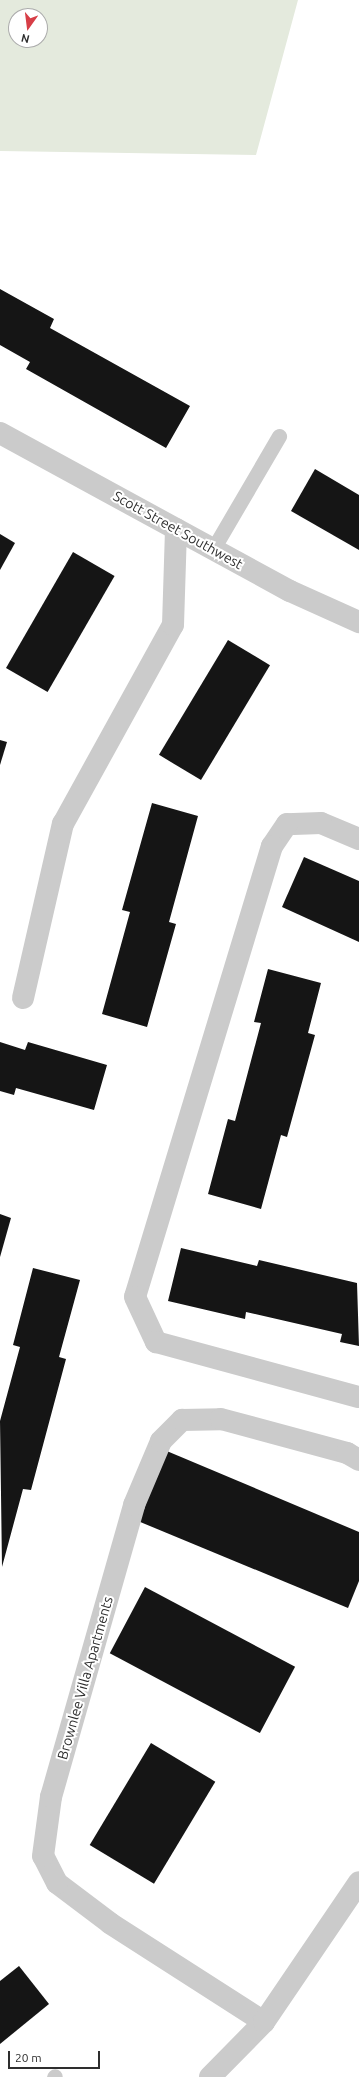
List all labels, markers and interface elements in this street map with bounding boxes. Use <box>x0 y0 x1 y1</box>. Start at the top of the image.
north arrow <box>8 8 48 48</box>
text: N <box>20 32 31 45</box>
street label: Scott Street Southwest <box>110 487 246 573</box>
street label: Brownlee Villa Apartments <box>54 1595 116 1761</box>
scale bar <box>10 2043 102 2069</box>
text: 20 m <box>15 2051 42 2064</box>

